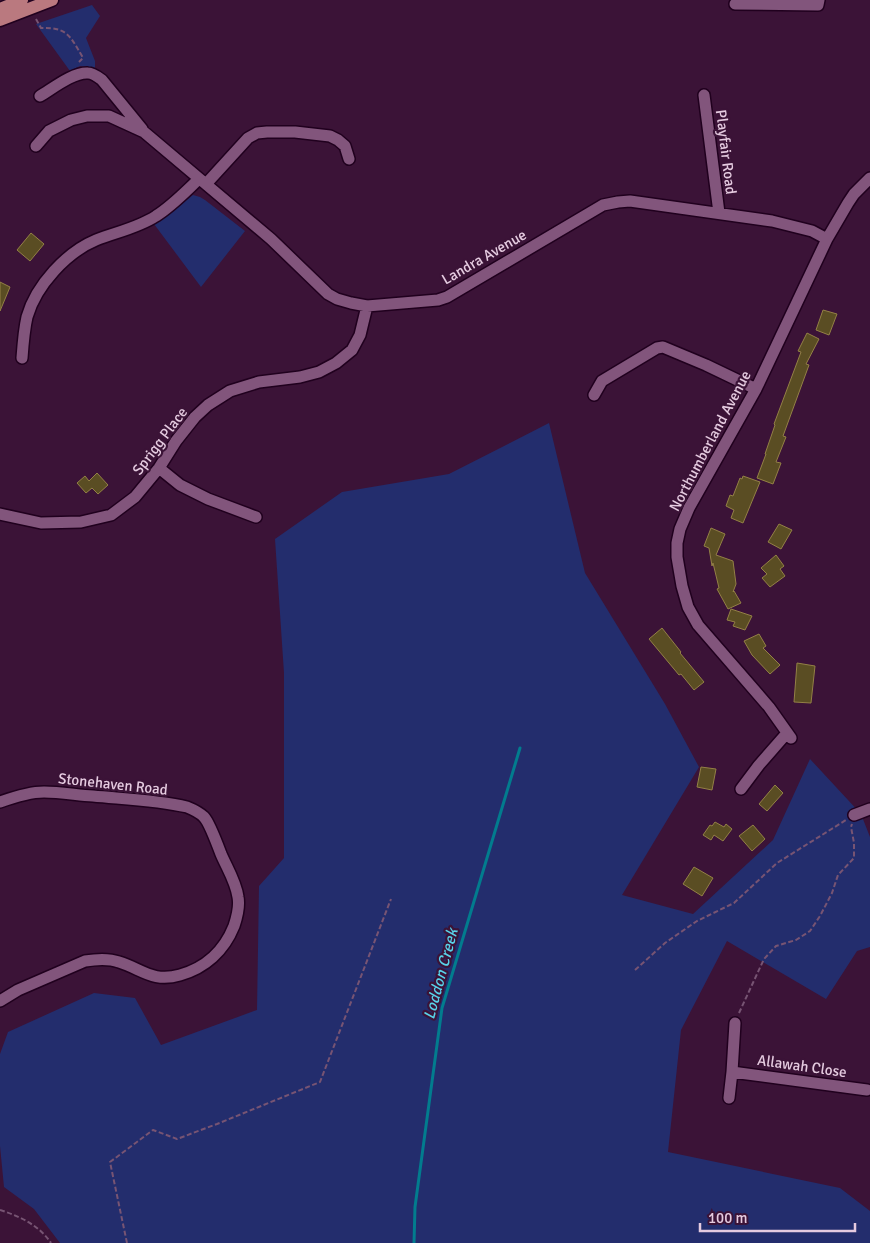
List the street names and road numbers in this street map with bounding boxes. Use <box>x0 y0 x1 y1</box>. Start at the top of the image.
street label: Playfair Road <box>712 109 740 195</box>
street label: Landra Avenue <box>439 226 529 288</box>
street label: Northumberland Avenue <box>665 368 755 514</box>
street label: Sprigg Place <box>129 404 191 478</box>
street label: Stonehaven Road <box>57 769 169 799</box>
street label: Allawah Close <box>756 1051 848 1081</box>

